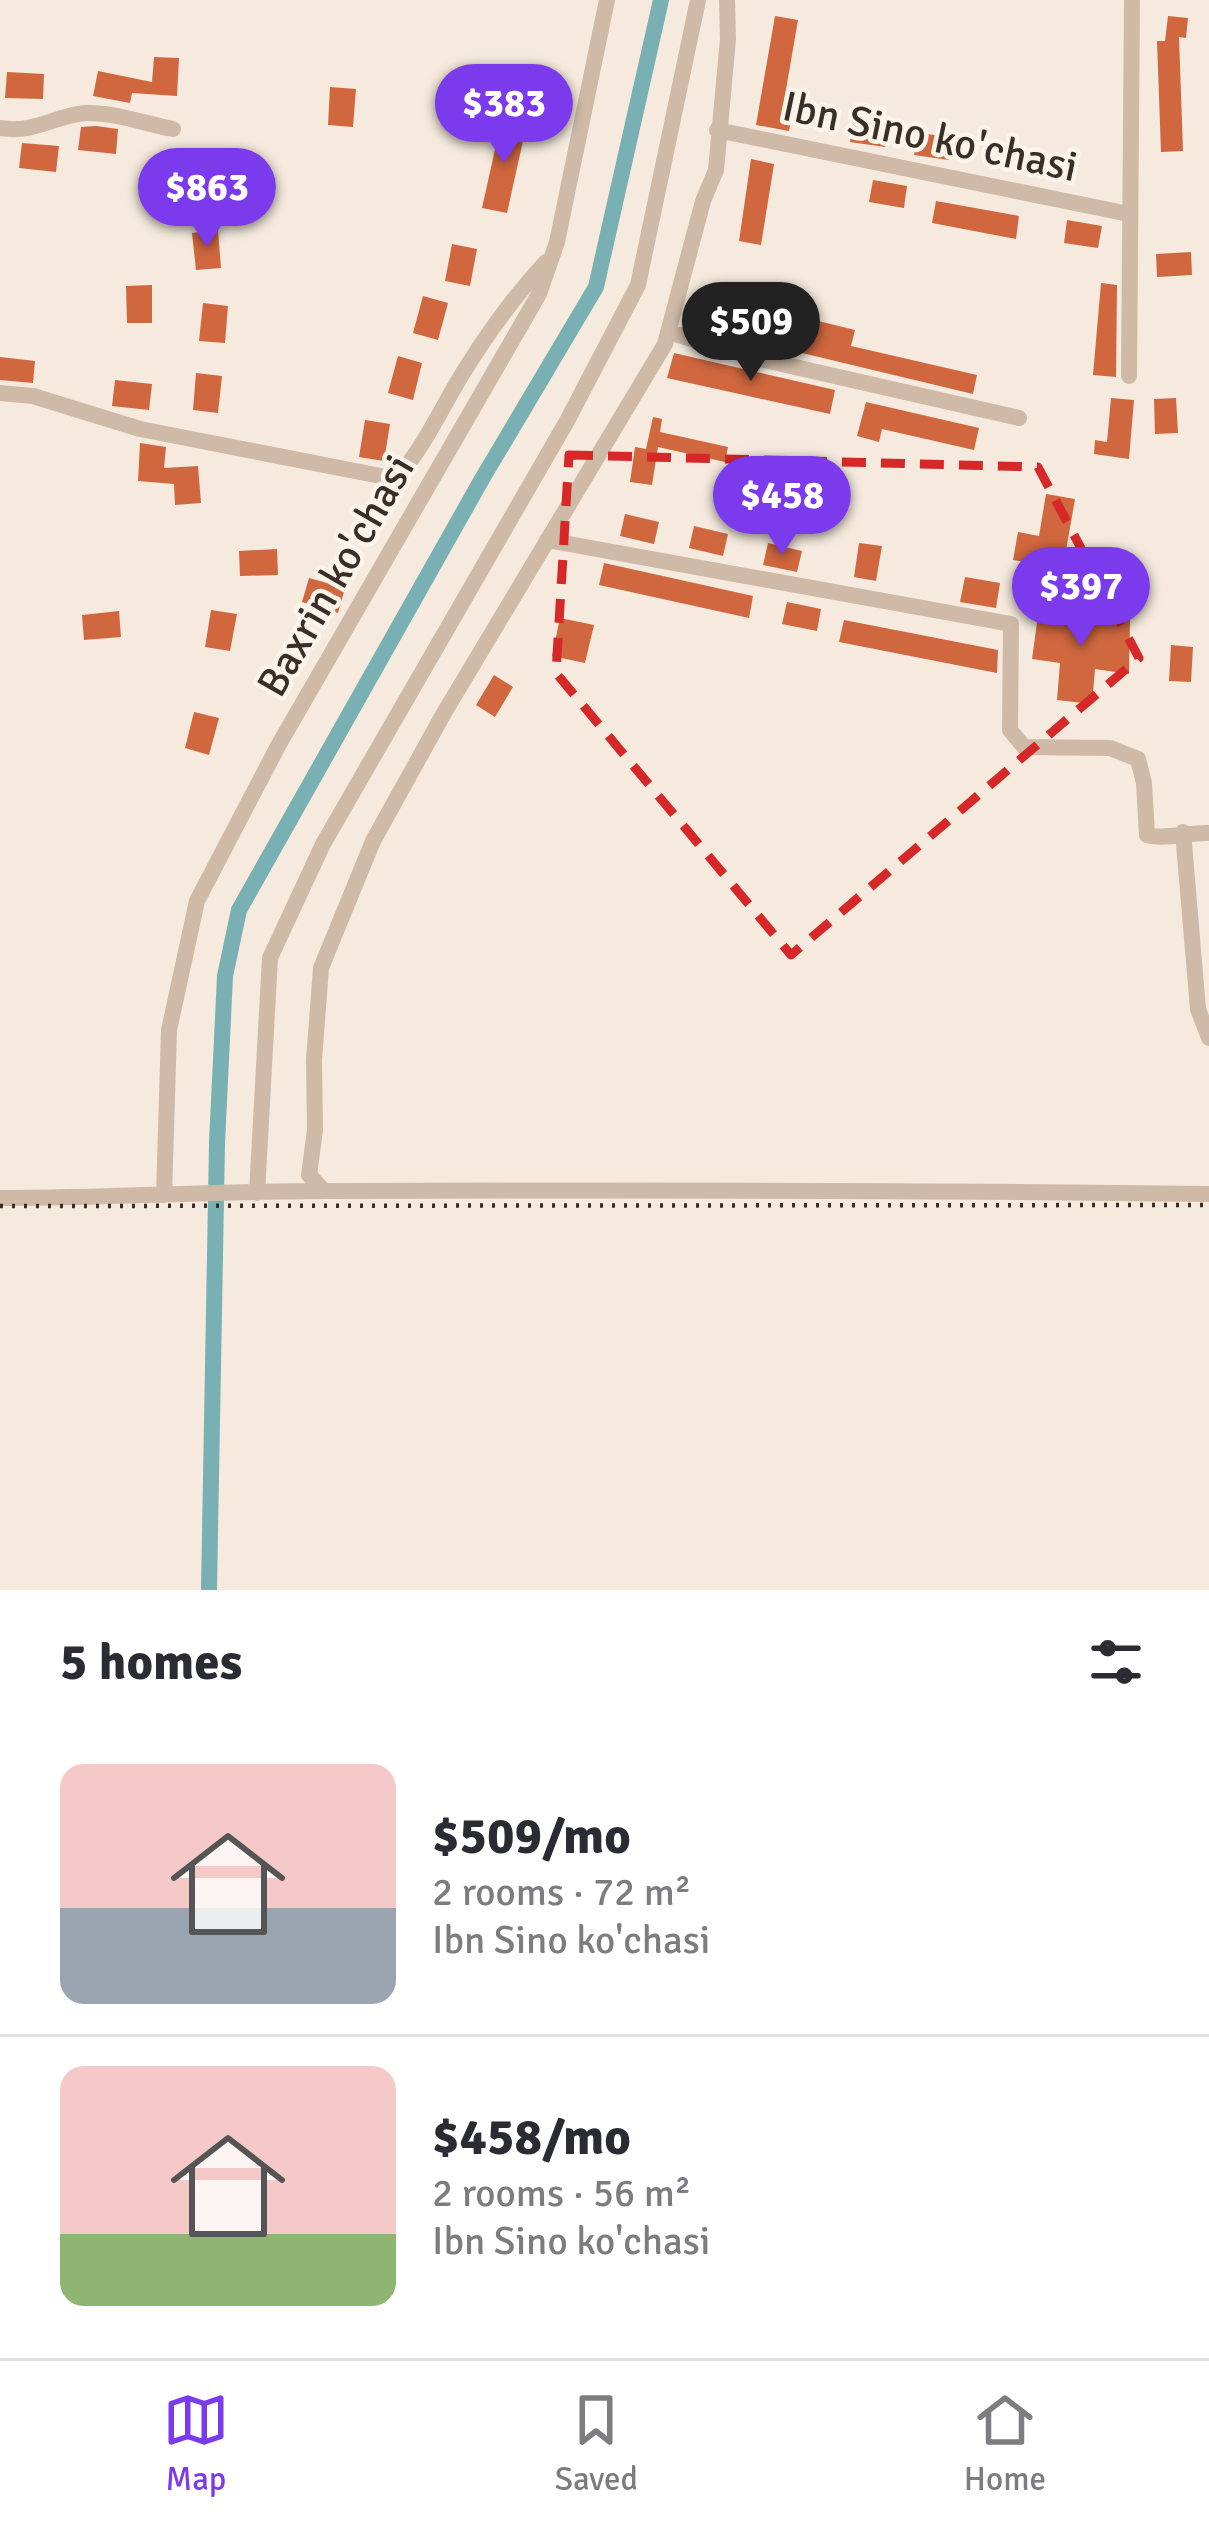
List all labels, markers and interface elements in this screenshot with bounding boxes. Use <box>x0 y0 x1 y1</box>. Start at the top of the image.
pin: $383 <box>433 64 575 166</box>
text: $383 <box>462 79 546 127</box>
street label: Ibn Sino ko'chasi <box>778 81 1082 193</box>
pin: $863 <box>136 148 278 250</box>
text: $863 <box>165 163 249 211</box>
pin: $509 <box>680 282 822 384</box>
text: $509 <box>709 297 793 345</box>
street label: Baxrin ko'chasi <box>246 446 426 706</box>
pin: $458 <box>711 456 853 558</box>
text: $458 <box>740 471 824 519</box>
pin: $397 <box>1010 547 1152 649</box>
text: $397 <box>1039 562 1123 610</box>
icon: filters <box>1083 1629 1149 1695</box>
text: 5 homes <box>60 1631 242 1694</box>
text: $509/mo <box>432 1805 631 1868</box>
icon: home <box>156 1812 300 1956</box>
text: 2 rooms · 72 m² <box>432 1868 691 1916</box>
text: Ibn Sino ko'chasi <box>432 1916 710 1964</box>
text: $458/mo <box>432 2106 631 2169</box>
icon: home <box>156 2114 300 2258</box>
text: 2 rooms · 56 m² <box>432 2169 691 2217</box>
text: Ibn Sino ko'chasi <box>432 2217 710 2265</box>
tab: Map <box>163 2387 229 2500</box>
tab: Saved <box>555 2387 638 2500</box>
tab: Home <box>964 2387 1046 2500</box>

